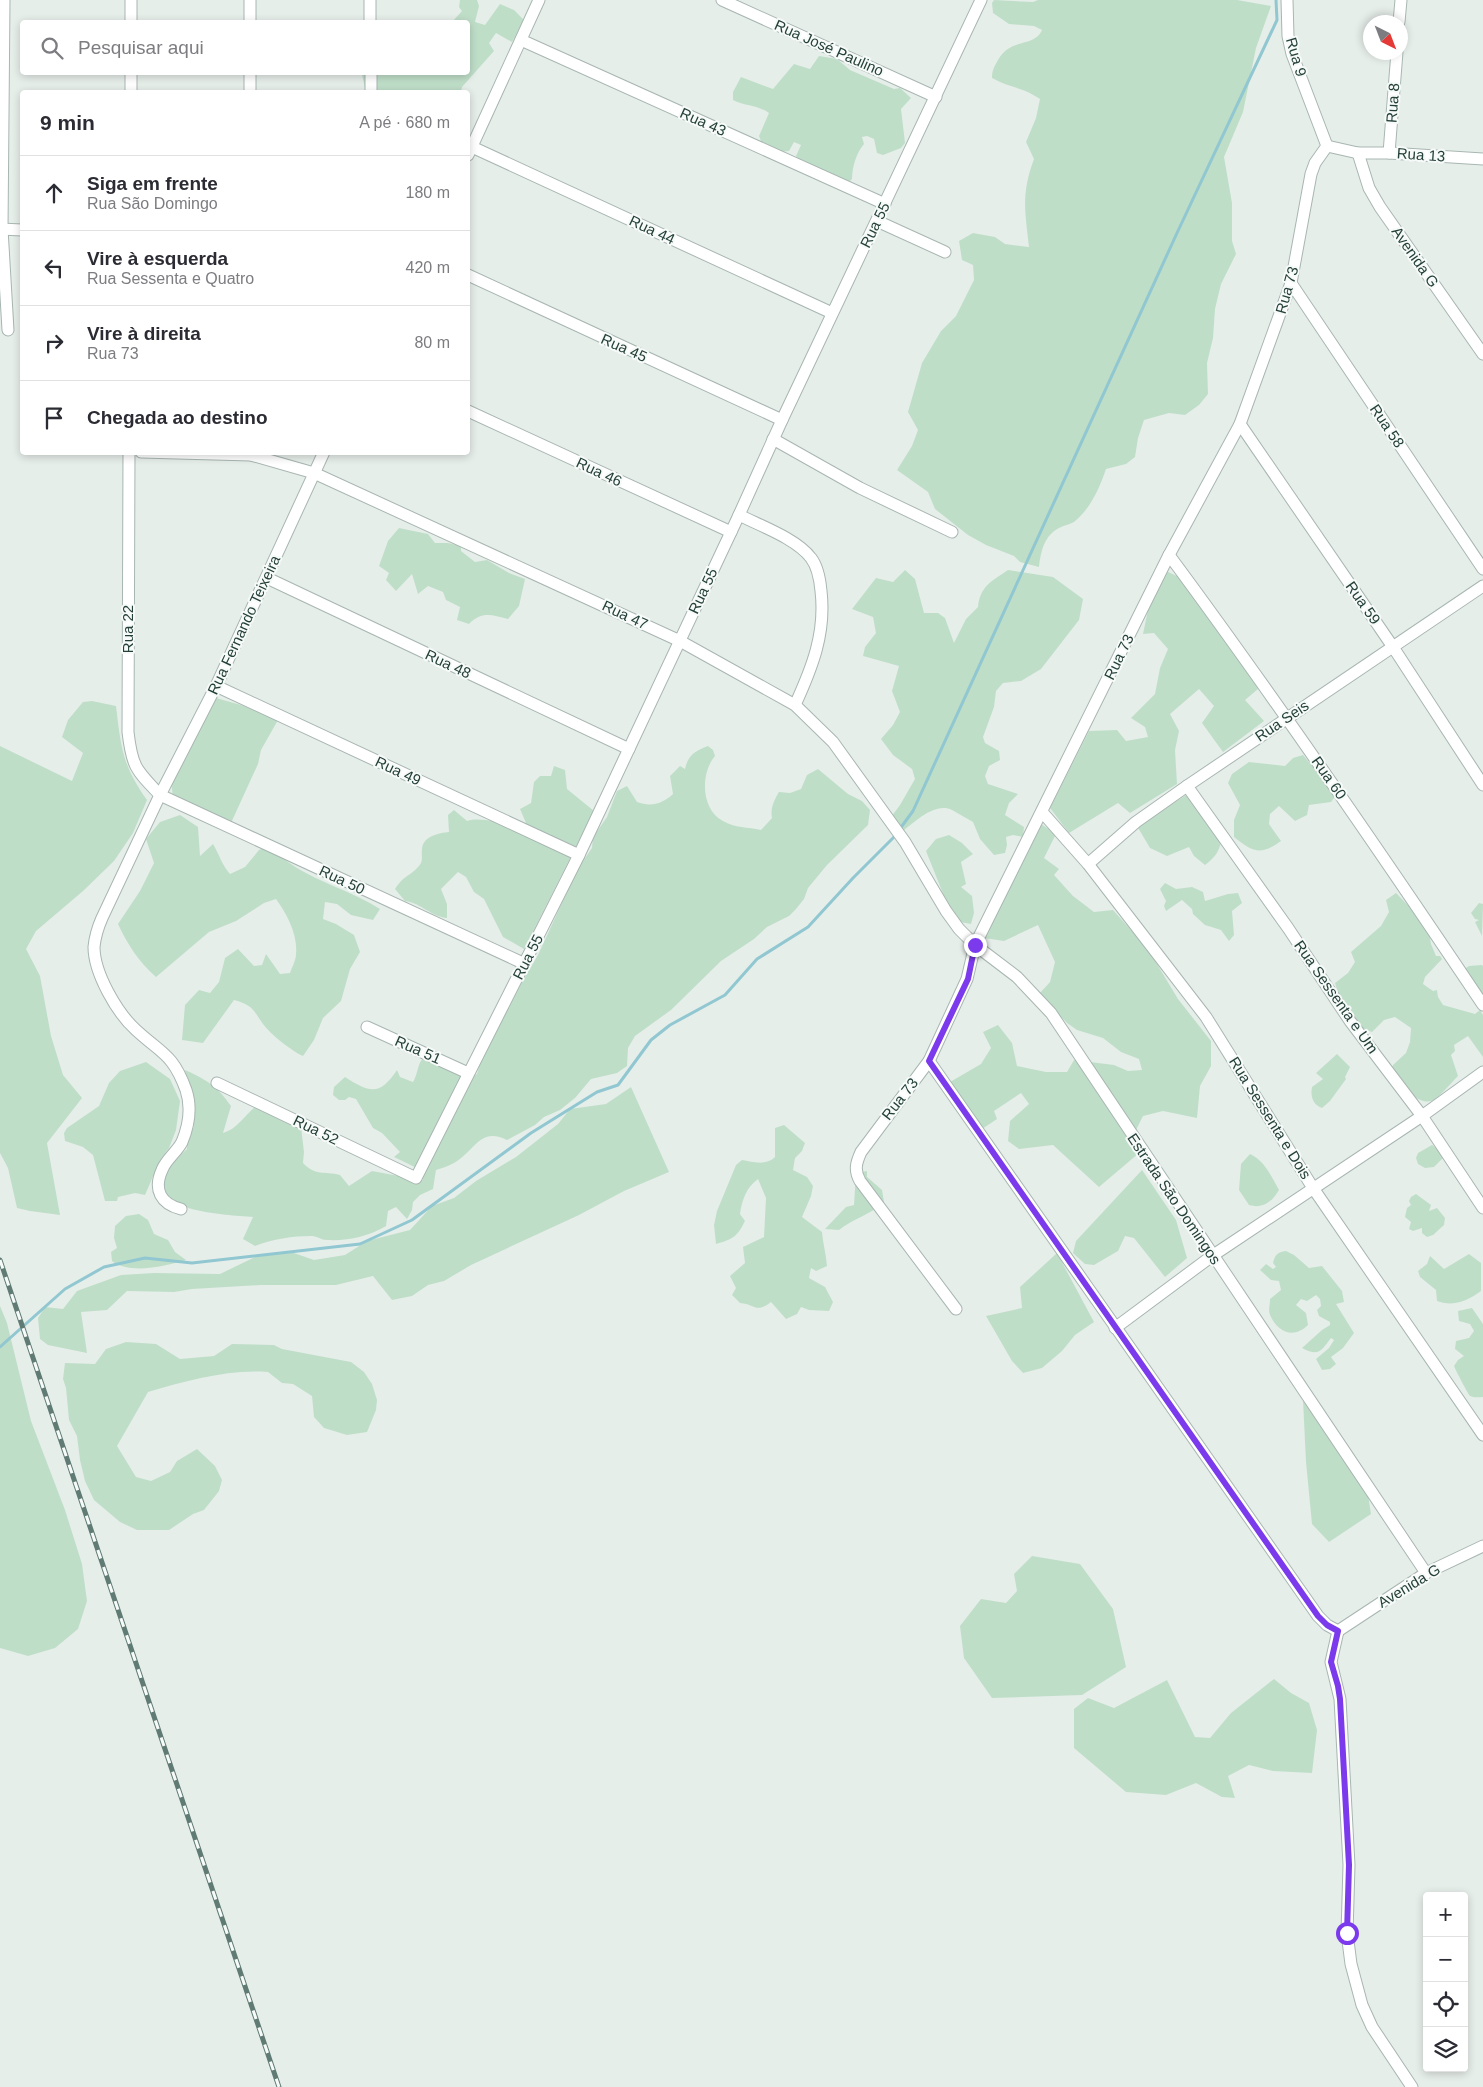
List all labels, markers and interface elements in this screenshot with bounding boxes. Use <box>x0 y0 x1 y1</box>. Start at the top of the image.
north arrow <box>1363 15 1408 60</box>
street label: Rua José Paulino <box>772 16 886 79</box>
search box <box>20 20 470 75</box>
icon: search <box>38 34 66 62</box>
street label: Rua 9 <box>1283 35 1310 78</box>
text: Pesquisar aqui <box>78 37 204 58</box>
street label: Rua 8 <box>1383 82 1402 124</box>
street label: Rua 43 <box>678 104 729 139</box>
text: 9 min <box>40 111 95 134</box>
text: A pé · 680 m <box>359 114 450 131</box>
street label: Rua 13 <box>1396 144 1446 165</box>
text: Siga em frente <box>87 173 218 194</box>
icon: ahead <box>40 179 68 207</box>
text: 180 m <box>406 184 450 201</box>
text: Rua São Domingo <box>87 195 218 212</box>
street label: Rua 55 <box>856 199 893 250</box>
street label: Rua 44 <box>627 212 678 247</box>
street label: Avenida G <box>1388 223 1442 290</box>
text: Vire à esquerda <box>87 248 228 269</box>
icon: left <box>40 254 68 282</box>
text: 420 m <box>406 259 450 276</box>
street label: Rua 73 <box>1272 264 1301 315</box>
text: Rua Sessenta e Quatro <box>87 270 254 287</box>
text: Vire à direita <box>87 323 201 344</box>
icon: right <box>40 329 68 357</box>
street label: Rua 45 <box>599 330 650 365</box>
text: 80 m <box>414 334 450 351</box>
text: Rua 73 <box>87 345 139 362</box>
street label: Rua 58 <box>1367 401 1408 451</box>
icon: arrive <box>40 404 68 432</box>
text: Chegada ao destino <box>87 407 268 428</box>
street label: Rua 46 <box>574 454 625 489</box>
street label: Rua Fernando Teixeira <box>204 552 284 697</box>
street label: Rua 55 <box>685 565 720 616</box>
street label: Rua 59 <box>1343 578 1384 627</box>
street label: Rua 47 <box>600 597 651 632</box>
street label: Rua 22 <box>119 605 136 653</box>
street label: Rua 73 <box>1100 631 1137 682</box>
street label: Rua 48 <box>423 646 474 681</box>
street label: Rua Seis <box>1252 697 1312 745</box>
street label: Rua 49 <box>373 753 424 788</box>
street label: Rua 60 <box>1309 753 1350 802</box>
street label: Rua 50 <box>317 862 368 897</box>
street label: Rua 55 <box>509 931 546 982</box>
route end <box>964 934 987 957</box>
street label: Rua Sessenta e Um <box>1291 937 1382 1057</box>
street label: Rua 51 <box>393 1032 444 1067</box>
street label: Rua Sessenta e Dois <box>1226 1053 1315 1182</box>
street label: Rua 73 <box>878 1074 921 1123</box>
street label: Rua 52 <box>291 1111 342 1148</box>
street label: Estrada São Domingos <box>1124 1130 1225 1267</box>
street label: Avenida G <box>1374 1560 1443 1611</box>
map controls <box>1423 1892 1468 2072</box>
button: + <box>1423 1892 1468 1937</box>
route start <box>1336 1922 1359 1945</box>
button: − <box>1423 1937 1468 1982</box>
button: locate <box>1423 1982 1468 2027</box>
button: layers <box>1423 2027 1468 2072</box>

